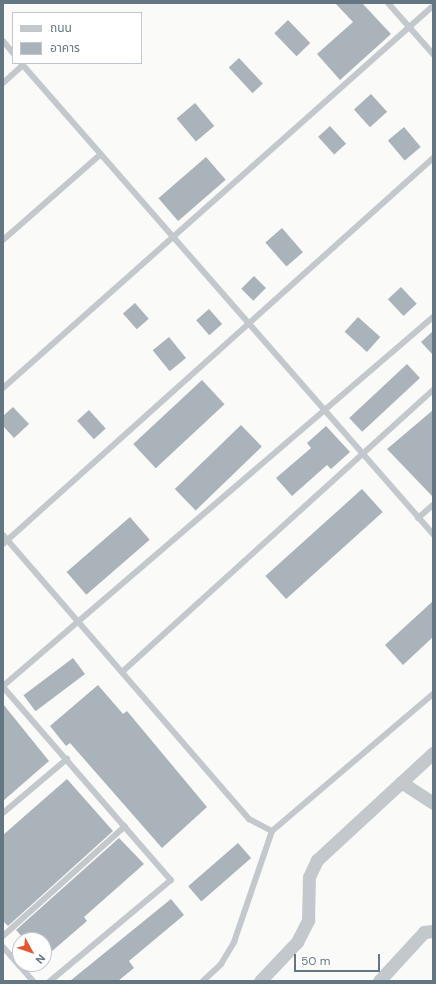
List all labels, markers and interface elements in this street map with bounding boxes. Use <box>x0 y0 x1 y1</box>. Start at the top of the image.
legend <box>12 12 142 64</box>
text: ถนน <box>50 20 72 36</box>
text: อาคาร <box>50 40 80 56</box>
north arrow <box>12 932 52 972</box>
scale bar <box>296 946 382 972</box>
text: N <box>32 951 48 967</box>
text: 50 m <box>301 953 330 969</box>

